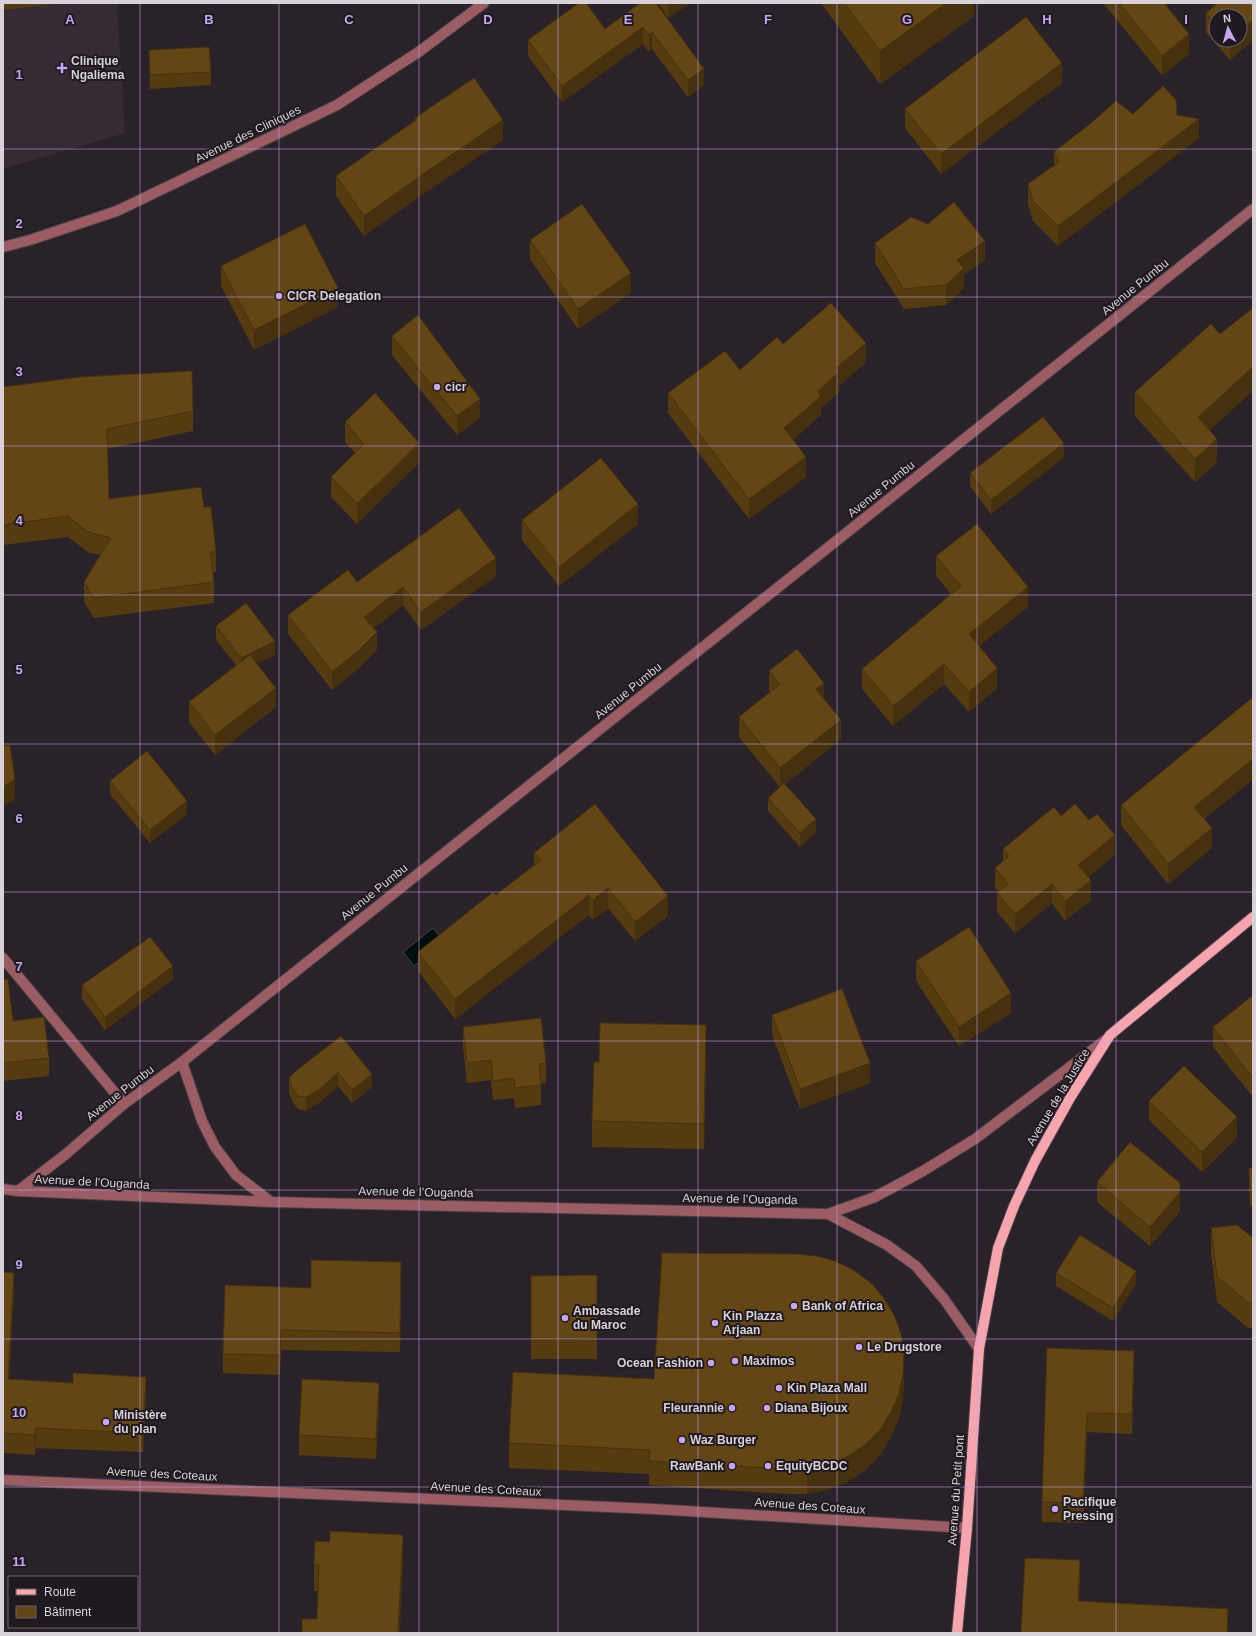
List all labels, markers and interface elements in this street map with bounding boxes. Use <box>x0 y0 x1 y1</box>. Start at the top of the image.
north arrow <box>1208 8 1248 48</box>
text: A <box>65 12 75 27</box>
text: B <box>204 12 214 27</box>
text: C <box>344 12 354 27</box>
text: D <box>483 12 493 27</box>
text: E <box>624 12 633 27</box>
text: F <box>764 12 772 27</box>
text: G <box>902 12 912 27</box>
text: H <box>1042 12 1052 27</box>
text: I <box>1184 12 1188 27</box>
text: N <box>1222 12 1232 24</box>
place label: Clinique Ngaliema <box>71 54 125 82</box>
marker: Clinique Ngaliema <box>56 62 68 74</box>
text: 1 <box>15 67 23 82</box>
street label: Avenue des Cliniques <box>193 102 303 166</box>
text: 2 <box>15 216 23 231</box>
street label: Avenue Pumbu <box>1099 256 1171 318</box>
place label: CICR Delegation <box>287 289 381 303</box>
marker: CICR Delegation <box>274 291 284 301</box>
text: 3 <box>15 364 23 379</box>
place label: cicr <box>445 380 467 394</box>
marker: cicr <box>432 382 442 392</box>
street label: Avenue Pumbu <box>845 458 917 520</box>
text: 4 <box>15 513 23 528</box>
street label: Avenue Pumbu <box>592 660 664 722</box>
text: 5 <box>15 662 23 677</box>
text: 6 <box>15 811 23 826</box>
street label: Avenue Pumbu <box>338 861 410 923</box>
text: 7 <box>15 959 23 974</box>
street label: Avenue de la Justice <box>1024 1046 1093 1148</box>
street label: Avenue Pumbu <box>83 1062 157 1124</box>
text: 8 <box>15 1108 23 1123</box>
street label: Avenue de l’Ouganda <box>34 1172 150 1192</box>
street label: Avenue de l’Ouganda <box>358 1184 474 1200</box>
street label: Avenue de l’Ouganda <box>682 1191 798 1207</box>
text: 9 <box>15 1257 23 1272</box>
place label: Bank of Africa <box>802 1299 883 1313</box>
marker: Bank of Africa <box>789 1301 799 1311</box>
place label: Ambassade du Maroc <box>573 1304 641 1332</box>
place label: Kin Plazza Arjaan <box>723 1309 783 1337</box>
marker: Ambassade du Maroc <box>560 1313 570 1323</box>
marker: Kin Plazza Arjaan <box>710 1318 720 1328</box>
place label: Le Drugstore <box>867 1340 942 1354</box>
marker: Le Drugstore <box>854 1342 864 1352</box>
place label: Maximos <box>743 1354 795 1368</box>
place label: Ocean Fashion <box>617 1356 703 1370</box>
marker: Maximos <box>730 1356 740 1366</box>
marker: Ocean Fashion <box>706 1358 716 1368</box>
place label: Kin Plaza Mall <box>787 1381 867 1395</box>
marker: Kin Plaza Mall <box>774 1383 784 1393</box>
place label: Fleurannie <box>663 1401 724 1415</box>
place label: Diana Bijoux <box>775 1401 848 1415</box>
marker: Fleurannie <box>727 1403 737 1413</box>
marker: Diana Bijoux <box>762 1403 772 1413</box>
text: 10 <box>12 1405 26 1420</box>
place label: Ministère du plan <box>114 1408 167 1436</box>
marker: Ministère du plan <box>101 1417 111 1427</box>
place label: Waz Burger <box>690 1433 757 1447</box>
street label: Avenue du Petit pont <box>945 1433 967 1546</box>
marker: Waz Burger <box>677 1435 687 1445</box>
place label: RawBank <box>670 1459 724 1473</box>
place label: EquityBCDC <box>776 1459 848 1473</box>
marker: RawBank <box>727 1461 737 1471</box>
marker: EquityBCDC <box>763 1461 773 1471</box>
street label: Avenue des Coteaux <box>106 1464 218 1484</box>
street label: Avenue des Coteaux <box>430 1479 542 1499</box>
street label: Avenue des Coteaux <box>754 1495 866 1517</box>
place label: Pacifique Pressing <box>1063 1495 1117 1523</box>
marker: Pacifique Pressing <box>1050 1504 1060 1514</box>
text: 11 <box>12 1554 26 1569</box>
legend <box>8 1576 138 1628</box>
text: Route <box>44 1585 76 1599</box>
text: Bâtiment <box>44 1605 92 1619</box>

